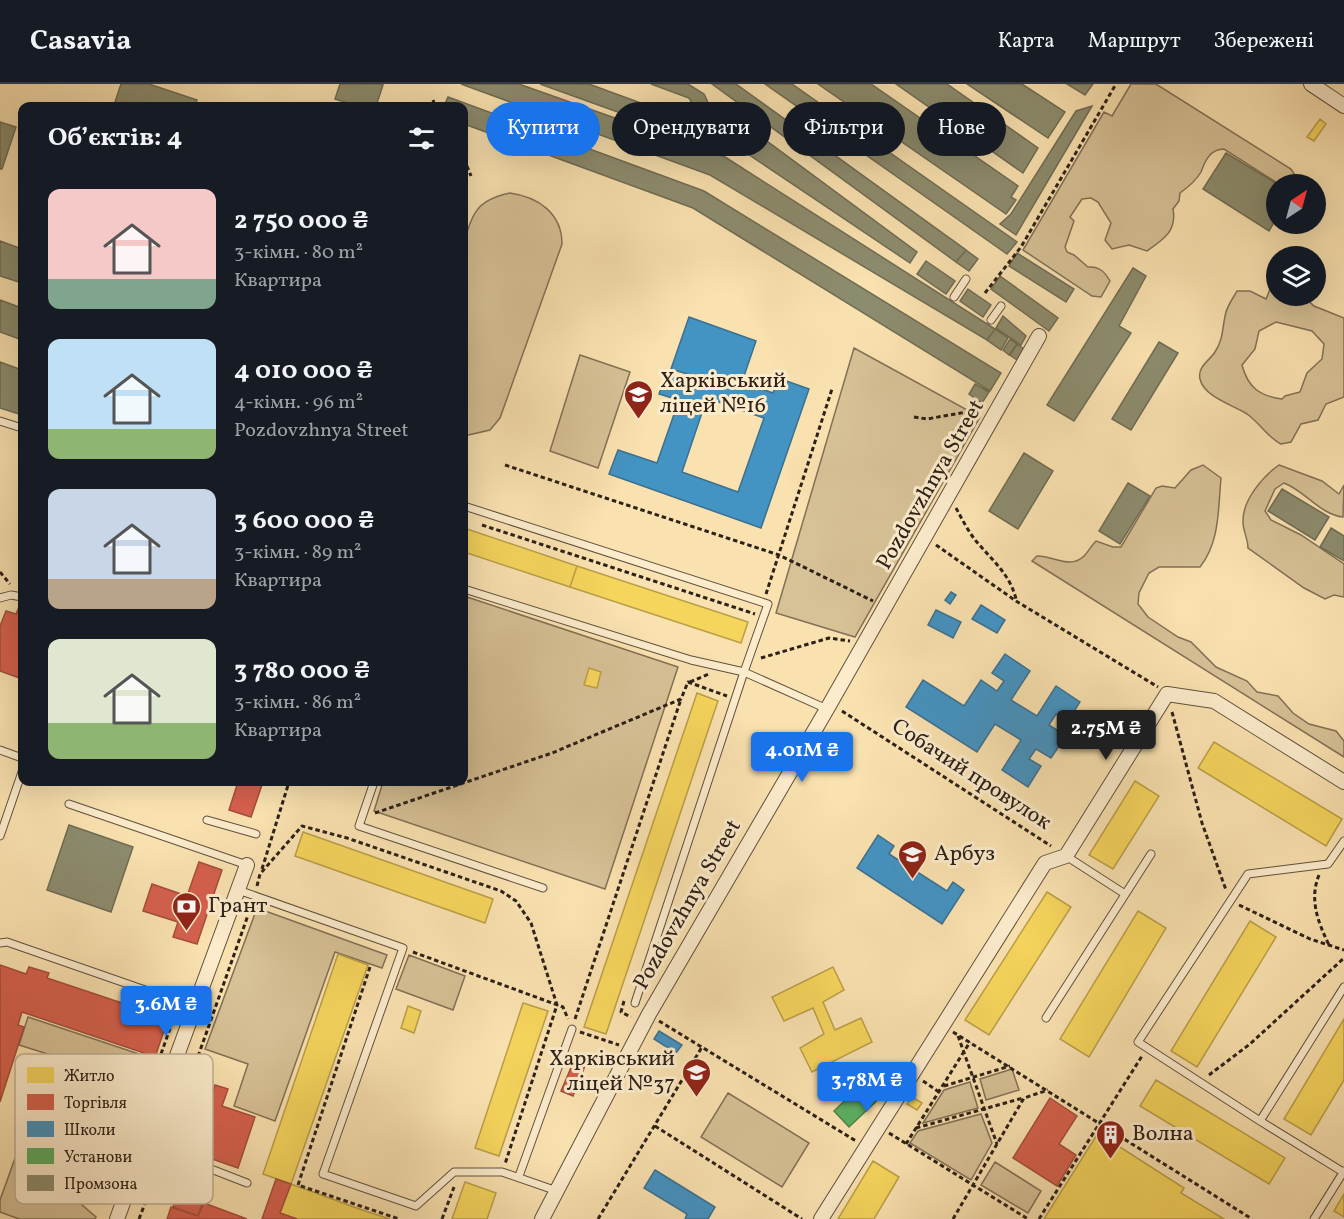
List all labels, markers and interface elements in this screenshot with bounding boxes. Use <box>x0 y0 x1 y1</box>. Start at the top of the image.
text: Casavia <box>30 22 131 61</box>
text: Карта <box>998 27 1055 56</box>
text: Маршрут <box>1088 27 1181 56</box>
text: Збережені <box>1214 27 1314 56</box>
chip: Купити <box>486 102 600 156</box>
chip: Орендувати <box>612 102 771 156</box>
chip: Фільтри <box>783 102 905 156</box>
chip: Нове <box>917 102 1006 156</box>
text: Об’єктів: 4 <box>48 120 182 156</box>
icon: filters <box>405 122 438 155</box>
north arrow <box>1266 174 1326 234</box>
map controls <box>1266 174 1326 306</box>
text: 2 750 000 ₴ <box>234 203 369 239</box>
icon: home <box>96 213 168 285</box>
text: 3-кімн. · 80 m² <box>234 239 363 267</box>
button: layers <box>1266 246 1326 306</box>
text: Квартира <box>234 267 322 295</box>
text: 4 010 000 ₴ <box>234 353 373 389</box>
icon: home <box>96 363 168 435</box>
place label: Харківський ліцей №16 <box>660 366 786 422</box>
school or university icon: Харківський ліцей №16 <box>623 378 655 420</box>
text: 4-кімн. · 96 m² <box>234 389 363 417</box>
street label: Pozdovzhnya Street <box>870 394 993 576</box>
text: Pozdovzhnya Street <box>234 417 408 445</box>
text: 3 600 000 ₴ <box>234 503 374 539</box>
icon: home <box>96 513 168 585</box>
text: 3-кімн. · 89 m² <box>234 539 361 567</box>
text: Квартира <box>234 567 322 595</box>
text: 3 780 000 ₴ <box>234 653 370 689</box>
icon: home <box>96 663 168 735</box>
text: 3-кімн. · 86 m² <box>234 689 361 717</box>
pin: 2.75M ₴ <box>1051 710 1161 761</box>
street label: Собачий провулок <box>885 712 1057 838</box>
text: 2.75M ₴ <box>1071 715 1141 743</box>
text: Квартира <box>234 717 322 745</box>
pin: 4.01M ₴ <box>747 732 857 783</box>
text: 4.01M ₴ <box>765 737 839 765</box>
street label: Pozdovzhnya Street <box>627 814 750 996</box>
school or university icon: Арбуз <box>897 838 929 880</box>
place label: Арбуз <box>934 839 995 870</box>
bank icon: Грант <box>171 890 203 932</box>
place label: Грант <box>208 891 267 922</box>
pin: 3.6M ₴ <box>117 986 215 1037</box>
text: 3.6M ₴ <box>135 991 197 1019</box>
place label: Харківський ліцей №37 <box>549 1044 675 1100</box>
legend <box>15 1054 213 1204</box>
school or university icon: Харківський ліцей №37 <box>680 1056 712 1098</box>
pin: 3.78M ₴ <box>812 1062 922 1113</box>
text: Житло <box>64 1066 114 1088</box>
text: 3.78M ₴ <box>831 1067 903 1095</box>
text: Торгівля <box>64 1093 127 1115</box>
building icon: Волна <box>1095 1118 1127 1160</box>
place label: Волна <box>1132 1119 1194 1150</box>
text: Школи <box>64 1120 116 1142</box>
text: Установи <box>64 1147 132 1169</box>
text: Промзона <box>64 1174 137 1196</box>

